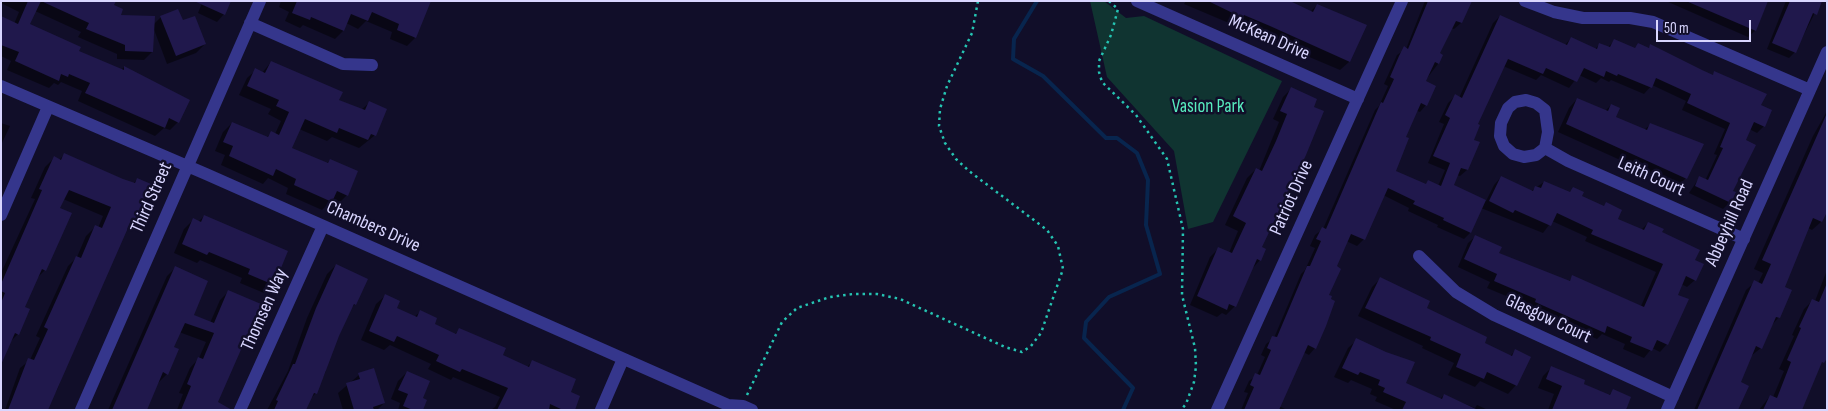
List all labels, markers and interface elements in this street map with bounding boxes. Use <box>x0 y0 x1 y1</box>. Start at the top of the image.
street label: McKean Drive <box>1225 10 1313 66</box>
scale bar <box>1658 10 1753 42</box>
text: 50 m <box>1664 19 1689 38</box>
park label: Vasion Park <box>1172 96 1244 118</box>
street label: Leith Court <box>1614 152 1688 202</box>
street label: Patriot Drive <box>1265 157 1319 239</box>
street label: Third Street <box>126 159 178 237</box>
street label: Abbeyhill Road <box>1701 176 1759 270</box>
street label: Chambers Drive <box>322 196 424 258</box>
street label: Thomsen Way <box>237 265 293 355</box>
street label: Glasgow Court <box>1501 289 1595 349</box>

